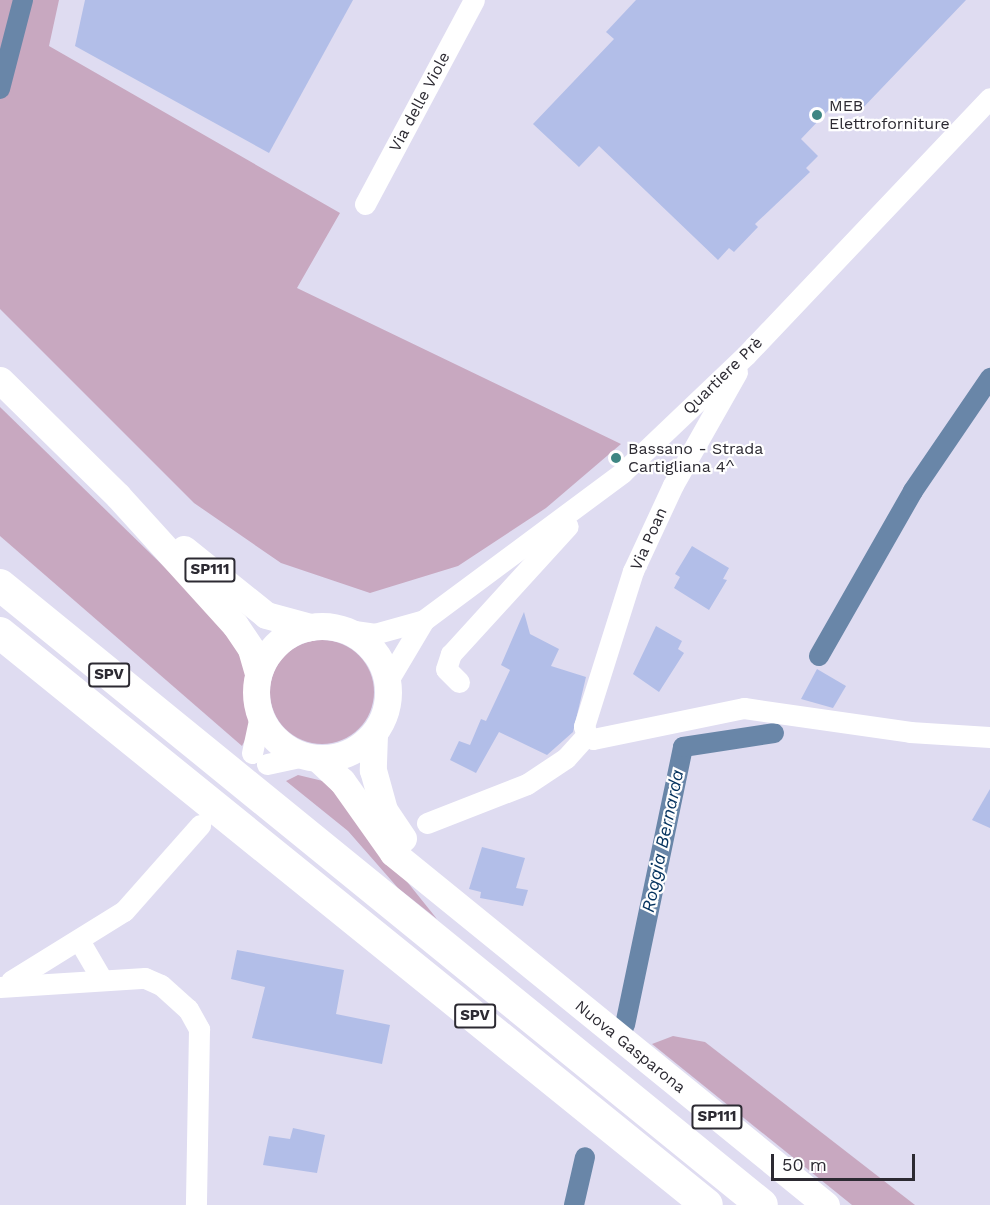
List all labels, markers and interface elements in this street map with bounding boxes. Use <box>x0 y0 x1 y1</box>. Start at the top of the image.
street label: Via delle Viole <box>385 48 455 156</box>
place label: MEB Elettroforniture <box>829 96 950 134</box>
marker: MEB Elettroforniture <box>810 108 824 122</box>
street label: Quartiere Prè <box>679 333 767 419</box>
place label: Bassano - Strada Cartigliana 4^ <box>628 439 763 477</box>
marker: Bassano - Strada Cartigliana 4^ <box>609 451 623 465</box>
street label: Via Poan <box>627 504 671 574</box>
road number: SP111 <box>183 558 237 582</box>
road number: SPV <box>88 663 130 687</box>
water label: Roggia Bernarda <box>637 768 689 914</box>
street label: Nuova Gasparona <box>571 997 689 1097</box>
road number: SPV <box>454 1004 496 1028</box>
road number: SP111 <box>690 1105 744 1129</box>
scale bar <box>774 1142 918 1180</box>
text: 50 m <box>782 1154 827 1175</box>

